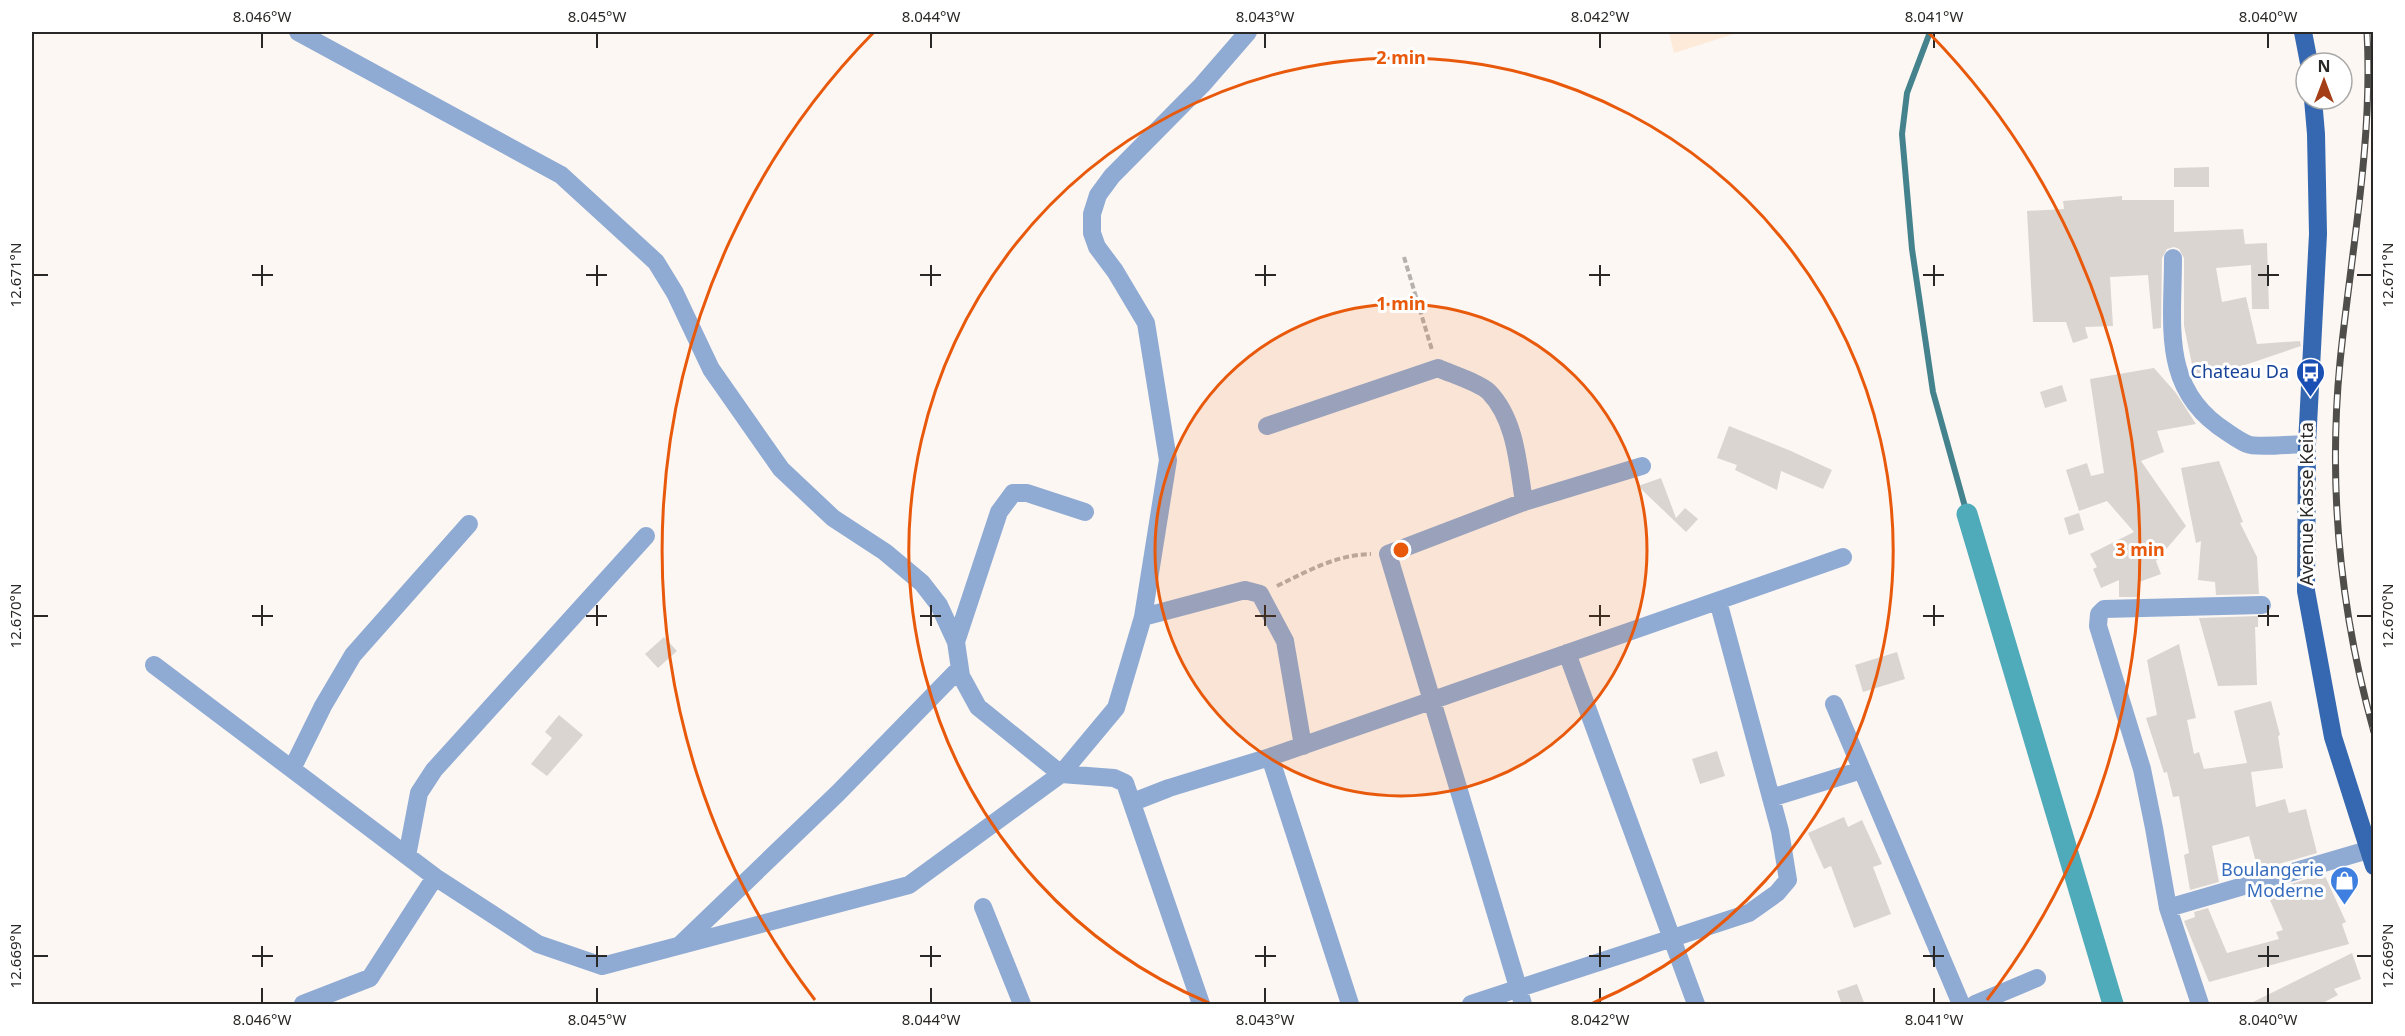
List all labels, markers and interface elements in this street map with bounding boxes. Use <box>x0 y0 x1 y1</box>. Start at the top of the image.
text: 8.046°W <box>233 6 291 26</box>
text: 8.045°W <box>568 6 626 26</box>
text: 8.044°W <box>902 6 960 26</box>
text: 8.043°W <box>1236 6 1294 26</box>
text: 8.042°W <box>1571 6 1629 26</box>
text: 8.041°W <box>1905 6 1963 26</box>
text: 8.040°W <box>2239 6 2297 26</box>
text: 2 min <box>1376 45 1426 69</box>
north arrow <box>2294 51 2354 111</box>
text: N <box>2317 55 2331 77</box>
text: 12.671°N <box>5 243 25 307</box>
text: 12.671°N <box>2377 243 2397 307</box>
text: 1 min <box>1376 291 1426 315</box>
bus stop icon: Chateau Da <box>2294 356 2326 398</box>
place label: Chateau Da <box>2191 359 2289 383</box>
street label: Avenue Kasse Keita <box>2294 422 2318 586</box>
text: 3 min <box>2115 537 2165 561</box>
centre of rings <box>1391 540 1411 560</box>
text: 12.670°N <box>5 584 25 648</box>
text: 12.670°N <box>2377 584 2397 648</box>
place label: Boulangerie Moderne <box>2221 857 2324 902</box>
shop icon: Boulangerie Moderne <box>2329 864 2361 906</box>
text: 12.669°N <box>5 924 25 988</box>
text: 12.669°N <box>2377 924 2397 988</box>
text: 8.046°W <box>233 1009 291 1029</box>
text: 8.045°W <box>568 1009 626 1029</box>
text: 8.044°W <box>902 1009 960 1029</box>
text: 8.043°W <box>1236 1009 1294 1029</box>
text: 8.042°W <box>1571 1009 1629 1029</box>
text: 8.041°W <box>1905 1009 1963 1029</box>
text: 8.040°W <box>2239 1009 2297 1029</box>

